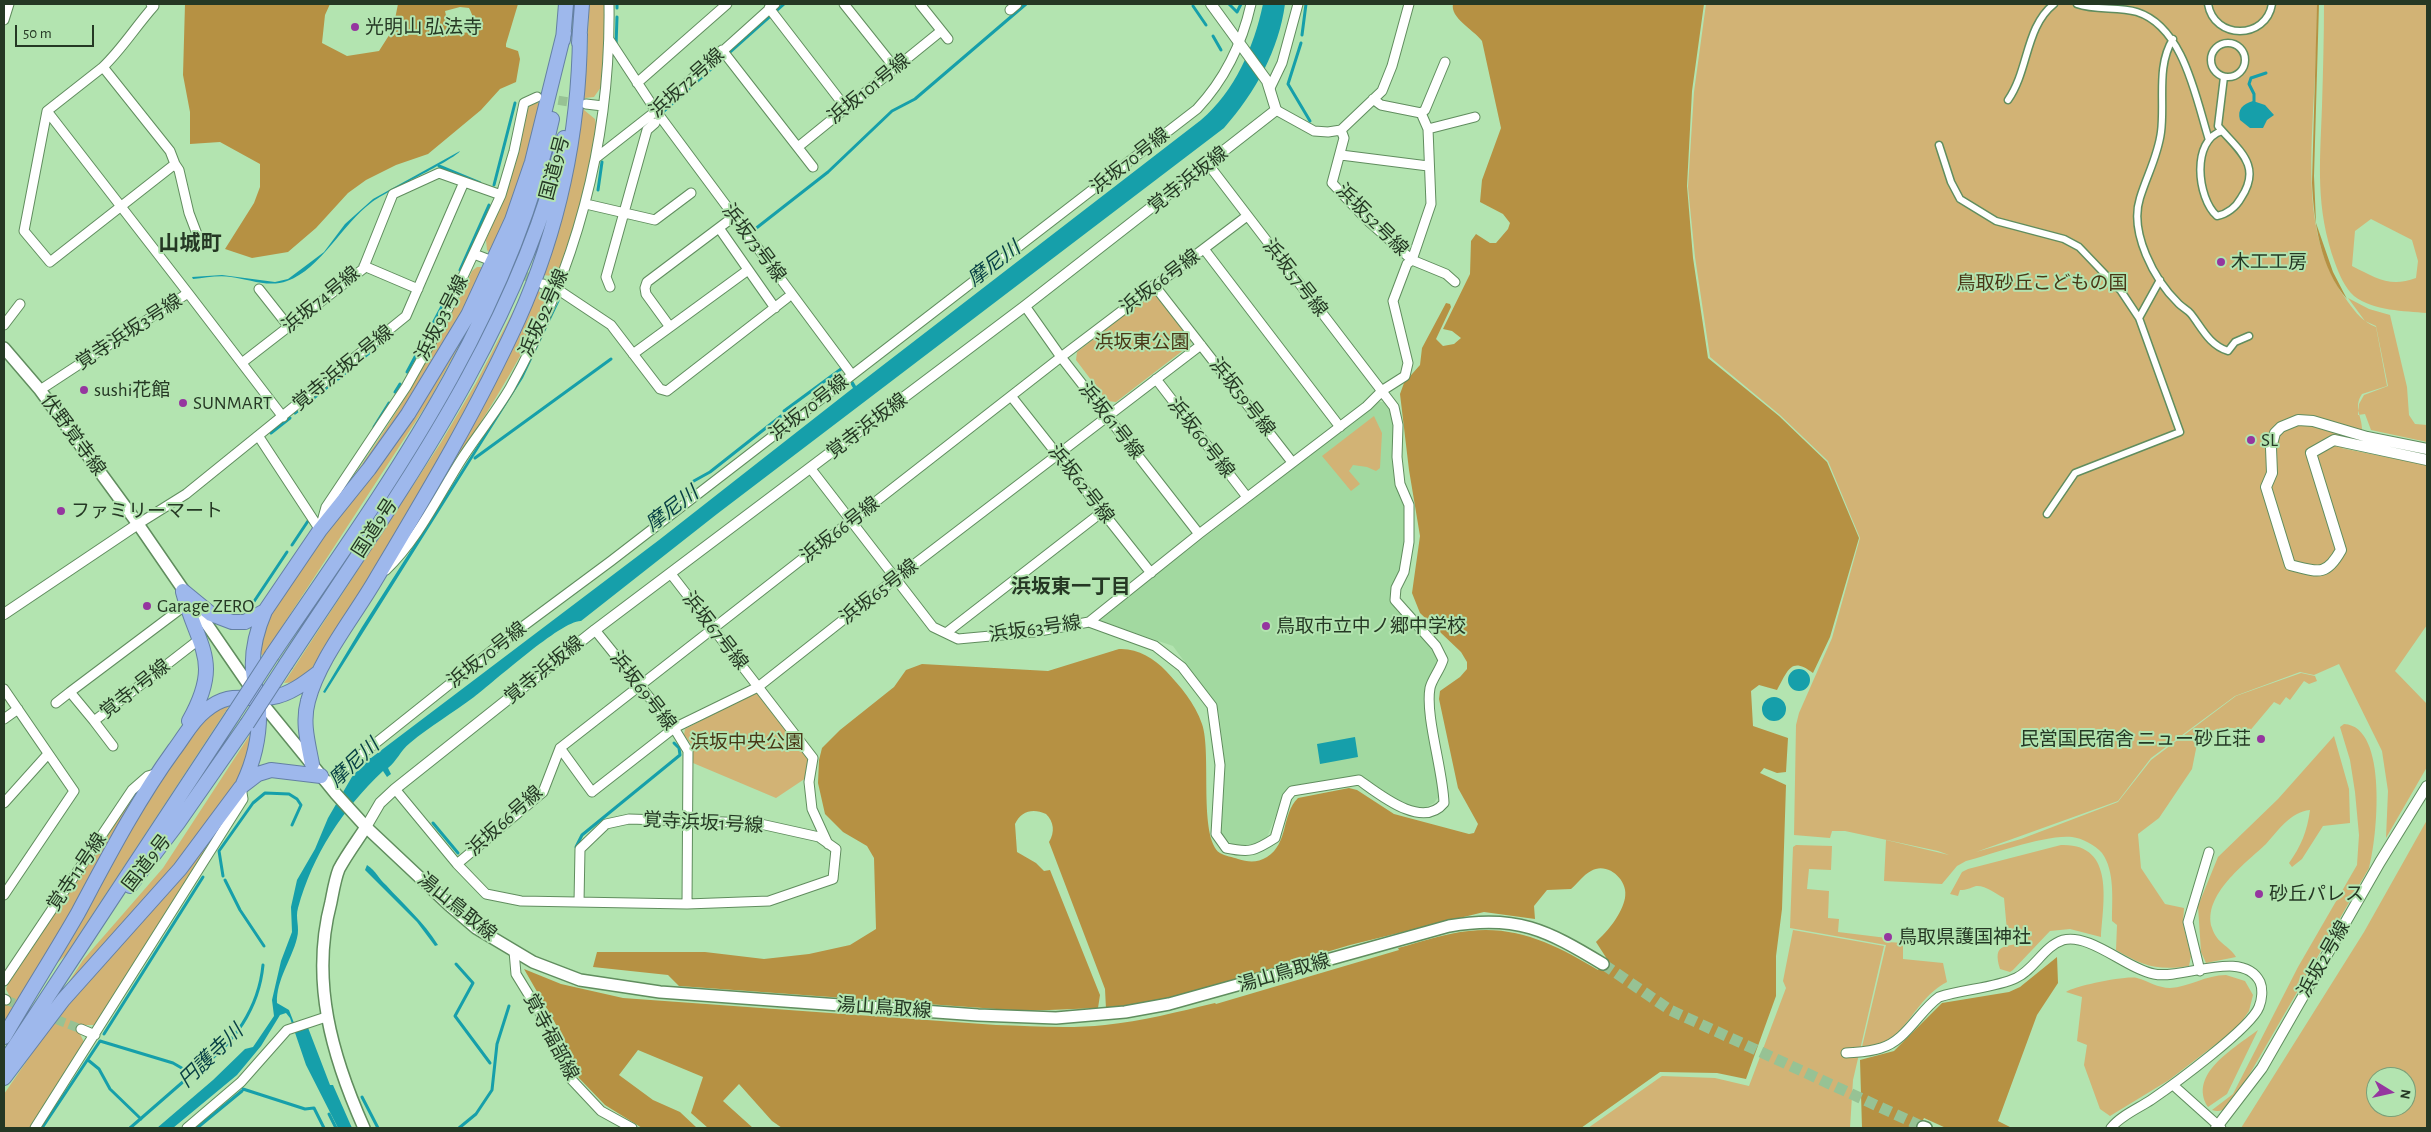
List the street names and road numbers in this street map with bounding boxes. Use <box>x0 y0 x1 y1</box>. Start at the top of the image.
street label: 浜坂72号線 <box>645 44 729 122</box>
street label: 浜坂101号線 <box>823 49 915 129</box>
street label: 浜坂70号線 <box>1086 123 1174 199</box>
street label: 国道9号 <box>535 133 575 203</box>
street label: 覚寺浜坂線 <box>1144 142 1232 218</box>
street label: 浜坂52号線 <box>1331 179 1413 261</box>
street label: 浜坂73号線 <box>717 200 791 286</box>
street label: 浜坂57号線 <box>1258 235 1332 321</box>
street label: 浜坂66号線 <box>1116 245 1204 319</box>
street label: 浜坂74号線 <box>278 262 364 338</box>
street label: 浜坂92号線 <box>515 266 573 360</box>
street label: 浜坂93号線 <box>411 272 473 364</box>
street label: 覚寺浜坂3号線 <box>72 289 186 375</box>
street label: 覚寺浜坂2号線 <box>288 321 398 415</box>
street label: 浜坂59号線 <box>1204 353 1280 441</box>
street label: 浜坂70号線 <box>765 370 853 446</box>
street label: 浜坂61号線 <box>1074 378 1148 464</box>
street label: 覚寺浜坂線 <box>822 388 912 464</box>
street label: 伏野覚寺線 <box>36 390 110 480</box>
street label: 浜坂60号線 <box>1163 394 1239 482</box>
street label: 浜坂62号線 <box>1043 440 1119 528</box>
street label: 浜坂66号線 <box>796 492 884 568</box>
street label: 国道9号 <box>347 494 403 562</box>
street label: 浜坂65号線 <box>835 554 923 630</box>
street label: 浜坂67号線 <box>677 587 753 675</box>
street label: 浜坂63号線 <box>987 611 1083 647</box>
street label: 浜坂70号線 <box>443 617 531 693</box>
street label: 覚寺浜坂線 <box>500 631 588 709</box>
street label: 浜坂69号線 <box>605 647 681 735</box>
street label: 覚寺1号線 <box>95 655 175 723</box>
street label: 浜坂66号線 <box>462 781 548 861</box>
street label: 覚寺浜坂1号線 <box>642 808 764 838</box>
street label: 覚寺11号線 <box>43 829 111 915</box>
street label: 国道9号 <box>118 830 176 896</box>
street label: 湯山鳥取線 <box>413 868 501 946</box>
street label: 浜坂2号線 <box>2293 917 2355 1001</box>
street label: 湯山鳥取線 <box>1235 949 1333 997</box>
street label: 覚寺福部線 <box>519 990 583 1084</box>
street label: 湯山鳥取線 <box>836 993 932 1023</box>

